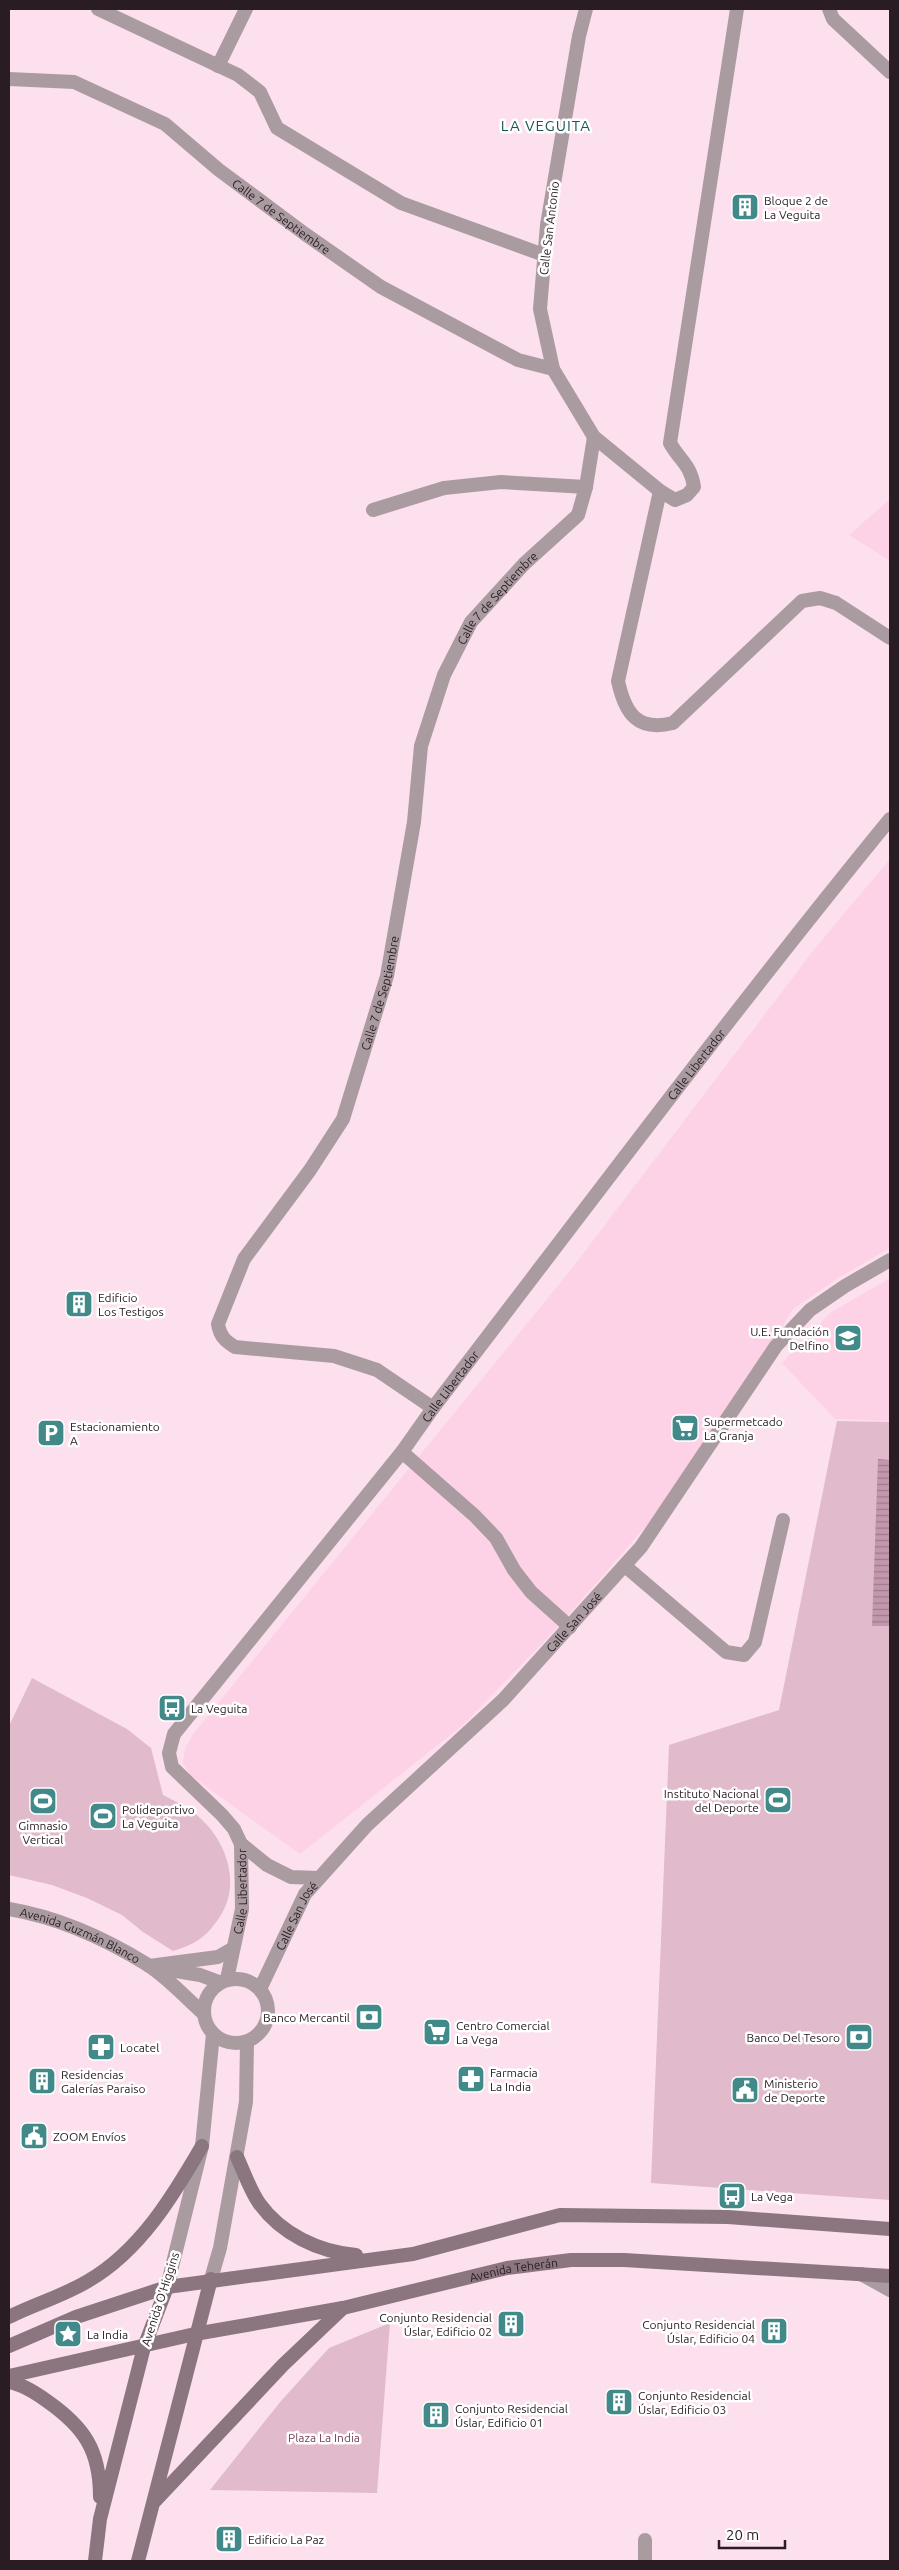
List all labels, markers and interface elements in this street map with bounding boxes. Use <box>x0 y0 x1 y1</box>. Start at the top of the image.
district label: LA VEGUITA <box>501 117 591 134</box>
street label: Calle 7 de Septiembre <box>230 176 333 256</box>
street label: Calle San Antonio <box>537 180 561 276</box>
building icon: Bloque 2 de La Veguita <box>730 192 760 222</box>
place label: Bloque 2 de La Veguita <box>764 194 828 221</box>
street label: Calle 7 de Septiembre <box>454 549 540 646</box>
street label: Calle 7 de Septiembre <box>358 935 400 1052</box>
street label: Calle Libertador <box>664 1026 727 1102</box>
building icon: Edificio Los Testigos <box>64 1289 94 1319</box>
place label: Edificio Los Testigos <box>98 1291 164 1318</box>
school or university icon: U.E. Fundación Delfino <box>833 1323 863 1353</box>
place label: U.E. Fundación Delfino <box>750 1325 829 1352</box>
street label: Calle Libertador <box>419 1348 481 1424</box>
supermarket icon: Supermetcado La Granja <box>670 1413 700 1443</box>
place label: Supermetcado La Granja <box>704 1415 783 1442</box>
parking icon: Estacionamiento A <box>36 1418 66 1448</box>
place label: Estacionamiento A <box>70 1420 160 1447</box>
street label: Calle San José <box>543 1589 604 1654</box>
bus stop icon: La Veguita <box>157 1693 187 1723</box>
place label: La Veguita <box>191 1702 247 1715</box>
sports icon: Instituto Nacional del Deporte <box>763 1785 793 1815</box>
sports icon: Gimnasio Vertical <box>28 1786 58 1816</box>
place label: Instituto Nacional del Deporte <box>664 1787 759 1814</box>
sports icon: Polideportivo La Veguita <box>88 1801 118 1831</box>
place label: Polideportivo La Veguita <box>122 1803 195 1830</box>
place label: Gimnasio Vertical <box>18 1819 68 1846</box>
street label: Calle Libertador <box>230 1848 249 1935</box>
street label: Calle San José <box>273 1879 320 1952</box>
street label: Avenida Guzmán Blanco <box>19 1905 143 1965</box>
bank icon: Banco Mercantil <box>354 2002 384 2032</box>
place label: Banco Mercantil <box>263 2011 350 2024</box>
supermarket icon: Centro Comercial La Vega <box>422 2017 452 2047</box>
place label: Centro Comercial La Vega <box>456 2019 550 2046</box>
bank icon: Banco Del Tesoro <box>844 2022 874 2052</box>
place label: Banco Del Tesoro <box>747 2031 840 2044</box>
pharmacy icon: Locatel <box>86 2032 116 2062</box>
place label: Locatel <box>120 2041 159 2054</box>
pharmacy icon: Farmacia La India <box>456 2064 486 2094</box>
building icon: Residencias Galerías Paraiso <box>27 2066 57 2096</box>
place label: Farmacia La India <box>490 2066 538 2093</box>
place label: Residencias Galerías Paraiso <box>61 2068 146 2095</box>
public building icon: Ministerio de Deporte <box>730 2075 760 2105</box>
place label: Ministerio de Deporte <box>764 2077 825 2104</box>
public building icon: ZOOM Envíos <box>19 2121 49 2151</box>
place label: ZOOM Envíos <box>53 2130 126 2143</box>
bus stop icon: La Vega <box>717 2181 747 2211</box>
place label: La Vega <box>751 2190 793 2203</box>
street label: Avenida O'Higgins <box>139 2250 181 2348</box>
street label: Avenida Teherán <box>468 2255 558 2283</box>
building icon: Conjunto Residencial Úslar, Edificio 02 <box>496 2309 526 2339</box>
place label: Conjunto Residencial Úslar, Edificio 02 <box>379 2311 492 2338</box>
building icon: Conjunto Residencial Úslar, Edificio 04 <box>759 2316 789 2346</box>
place label: Conjunto Residencial Úslar, Edificio 04 <box>642 2318 755 2345</box>
place icon: La India <box>53 2319 83 2349</box>
place label: La India <box>87 2328 128 2341</box>
building icon: Conjunto Residencial Úslar, Edificio 03 <box>604 2387 634 2417</box>
place label: Conjunto Residencial Úslar, Edificio 03 <box>638 2389 751 2416</box>
building icon: Conjunto Residencial Úslar, Edificio 01 <box>421 2400 451 2430</box>
place label: Conjunto Residencial Úslar, Edificio 01 <box>455 2402 568 2429</box>
park label: Plaza La India <box>288 2431 360 2444</box>
scale bar <box>719 2518 785 2550</box>
building icon: Edificio La Paz <box>214 2524 244 2554</box>
text: 20 m <box>726 2526 759 2543</box>
place label: Edificio La Paz <box>248 2533 325 2546</box>

